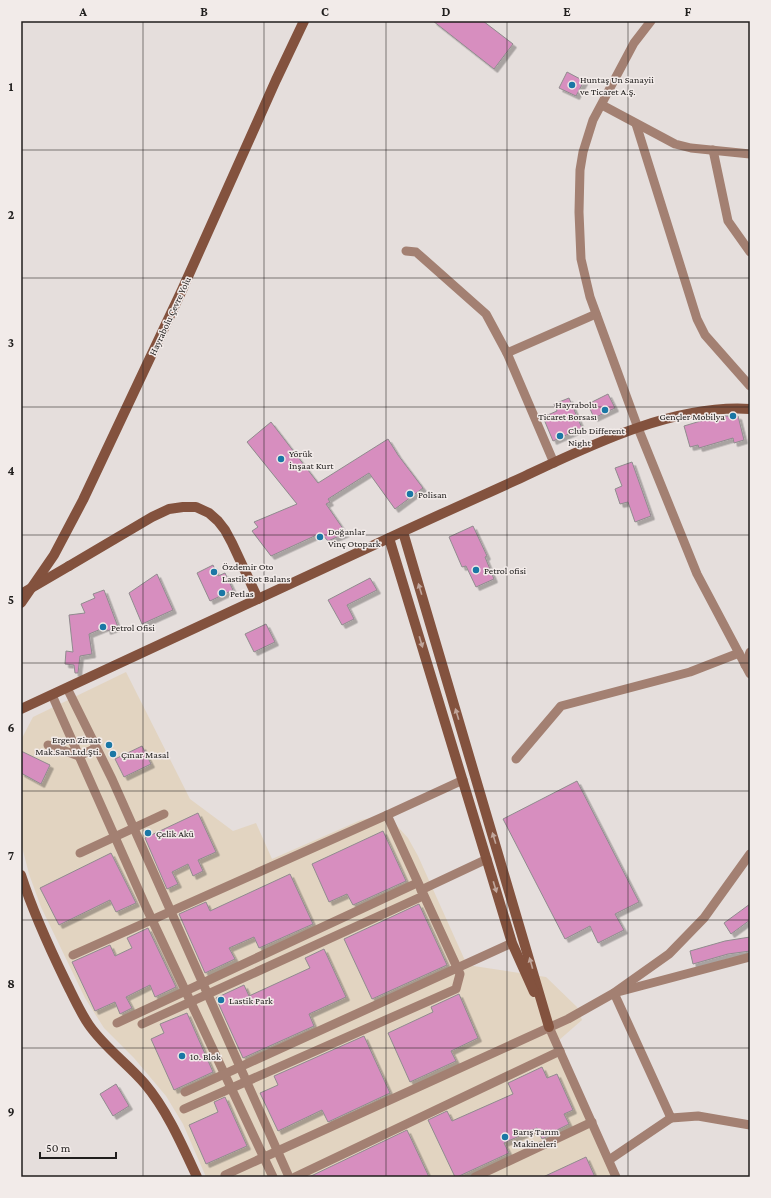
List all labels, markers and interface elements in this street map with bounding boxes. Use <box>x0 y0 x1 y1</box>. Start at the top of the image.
text: A <box>78 4 87 19</box>
text: B <box>200 4 208 19</box>
text: C <box>321 4 329 19</box>
text: D <box>442 4 451 19</box>
text: E <box>563 4 571 19</box>
text: F <box>685 4 692 19</box>
place label: Huntaş Un Sanayii ve Ticaret A.Ş. <box>579 74 654 97</box>
text: 1 <box>9 79 14 94</box>
marker: Huntaş Un Sanayii ve Ticaret A.Ş. <box>567 80 577 90</box>
text: 2 <box>8 207 15 222</box>
street label: Hayrabolu Çevre Yolu <box>147 274 193 357</box>
text: 3 <box>8 335 14 350</box>
place label: Hayrabolu Ticaret Borsası <box>538 399 598 422</box>
marker: Hayrabolu Ticaret Borsası <box>600 405 610 415</box>
place label: Gençler Mobilya <box>660 411 725 422</box>
marker: Gençler Mobilya <box>728 411 738 421</box>
place label: Club Different Night <box>568 425 625 448</box>
marker: Club Different Night <box>555 431 565 441</box>
place label: Yörük İnşaat Kurt <box>289 448 334 471</box>
marker: Yörük İnşaat Kurt <box>276 454 286 464</box>
text: 4 <box>7 463 15 478</box>
marker: Polisan <box>405 489 415 499</box>
place label: Polisan <box>418 489 448 500</box>
place label: Doğanlar Vinç Otopark <box>328 526 381 549</box>
marker: Doğanlar Vinç Otopark <box>315 532 325 542</box>
place label: Özdemir Oto Lastik Rot Balans <box>222 561 290 584</box>
marker: Petrol ofisi <box>471 565 481 575</box>
place label: Petrol ofisi <box>484 565 527 576</box>
marker: Özdemir Oto Lastik Rot Balans <box>209 567 219 577</box>
one-way arrow <box>417 583 423 595</box>
marker: Petlas <box>217 588 227 598</box>
place label: Petlas <box>230 588 254 599</box>
text: 5 <box>8 592 14 607</box>
marker: Petrol Ofisi <box>98 622 108 632</box>
place label: Petrol Ofisi <box>111 622 155 633</box>
one-way arrow <box>418 637 424 649</box>
one-way arrow <box>454 707 460 719</box>
text: 6 <box>7 720 15 735</box>
place label: Ergen Ziraat Mak.San.Ltd.Şti. <box>35 734 102 757</box>
marker: Ergen Ziraat Mak.San.Ltd.Şti. <box>104 740 114 750</box>
marker: Çınar Masal <box>108 749 118 759</box>
place label: Çınar Masal <box>121 749 169 760</box>
marker: Çelik Akü <box>143 828 153 838</box>
place label: Çelik Akü <box>156 828 195 839</box>
one-way arrow <box>491 832 497 844</box>
text: 7 <box>8 848 14 863</box>
one-way arrow <box>492 882 498 894</box>
one-way arrow <box>528 957 534 969</box>
text: 8 <box>7 976 15 991</box>
marker: Lastik Park <box>216 995 226 1005</box>
place label: Lastik Park <box>229 995 273 1006</box>
marker: 10. Blok <box>177 1051 187 1061</box>
place label: 10. Blok <box>190 1051 221 1062</box>
text: 9 <box>7 1104 15 1119</box>
place label: Barış Tarım Makineleri <box>513 1126 559 1149</box>
marker: Barış Tarım Makineleri <box>500 1132 510 1142</box>
scale bar <box>40 1134 116 1160</box>
text: 50 m <box>46 1141 71 1155</box>

